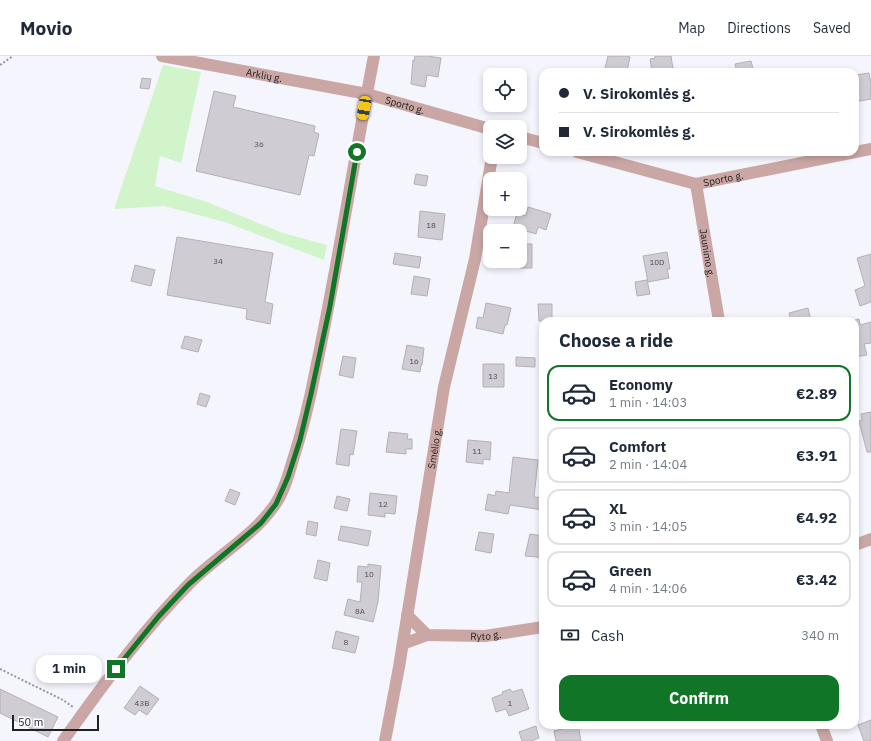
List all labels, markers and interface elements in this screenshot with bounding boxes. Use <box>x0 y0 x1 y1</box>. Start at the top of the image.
text: Movio <box>20 16 73 40</box>
text: Map <box>678 19 705 37</box>
text: Directions <box>727 19 791 37</box>
text: Saved <box>813 19 851 37</box>
street label: Arklių g. <box>245 66 283 85</box>
map controls <box>483 68 527 268</box>
button: locate <box>483 68 527 112</box>
text: V. Sirokomlės g. <box>583 84 695 103</box>
street label: Sporto g. <box>384 93 426 117</box>
car <box>356 95 372 121</box>
button: layers <box>483 120 527 164</box>
text: V. Sirokomlės g. <box>583 122 695 141</box>
house number: 36 <box>254 139 264 149</box>
route start <box>348 143 366 161</box>
street label: Sporto g. <box>702 169 745 189</box>
button: + <box>483 172 527 216</box>
house number: 18 <box>426 220 436 230</box>
button: − <box>483 224 527 268</box>
street label: Jaunimo g. <box>697 228 718 278</box>
house number: 34 <box>213 256 223 266</box>
house number: 10D <box>650 257 664 267</box>
text: Choose a ride <box>559 329 673 352</box>
house number: 16 <box>409 356 419 366</box>
house number: 13 <box>488 371 498 381</box>
icon: car <box>561 375 597 411</box>
text: Economy <box>609 375 673 394</box>
text: €2.89 <box>796 384 837 403</box>
text: 1 min · 14:03 <box>609 394 687 411</box>
street label: Smėlio g. <box>425 427 444 470</box>
icon: car <box>561 437 597 473</box>
text: Comfort <box>609 437 666 456</box>
house number: 11 <box>472 446 482 456</box>
text: €3.91 <box>796 446 837 465</box>
text: 2 min · 14:04 <box>609 456 687 473</box>
house number: 12 <box>378 499 388 509</box>
icon: car <box>561 499 597 535</box>
text: XL <box>609 499 627 518</box>
text: €4.92 <box>796 508 837 527</box>
text: 3 min · 14:05 <box>609 518 687 535</box>
icon: car <box>561 561 597 597</box>
text: Green <box>609 561 652 580</box>
house number: 10 <box>364 569 374 579</box>
text: €3.42 <box>796 570 837 589</box>
text: 4 min · 14:06 <box>609 580 687 597</box>
house number: 8A <box>355 606 365 616</box>
icon: cash <box>559 624 581 646</box>
text: Cash <box>591 626 624 645</box>
text: 340 m <box>801 627 839 644</box>
street label: Ryto g. <box>470 628 502 643</box>
house number: 8 <box>344 637 349 647</box>
callout: 1 min <box>36 655 102 683</box>
text: 1 min <box>52 660 86 677</box>
route end <box>107 660 125 678</box>
button: Confirm <box>559 675 839 721</box>
house number: 43B <box>135 698 149 708</box>
house number: 1 <box>508 698 513 708</box>
scale bar <box>12 713 99 732</box>
text: 50 m <box>18 715 43 729</box>

